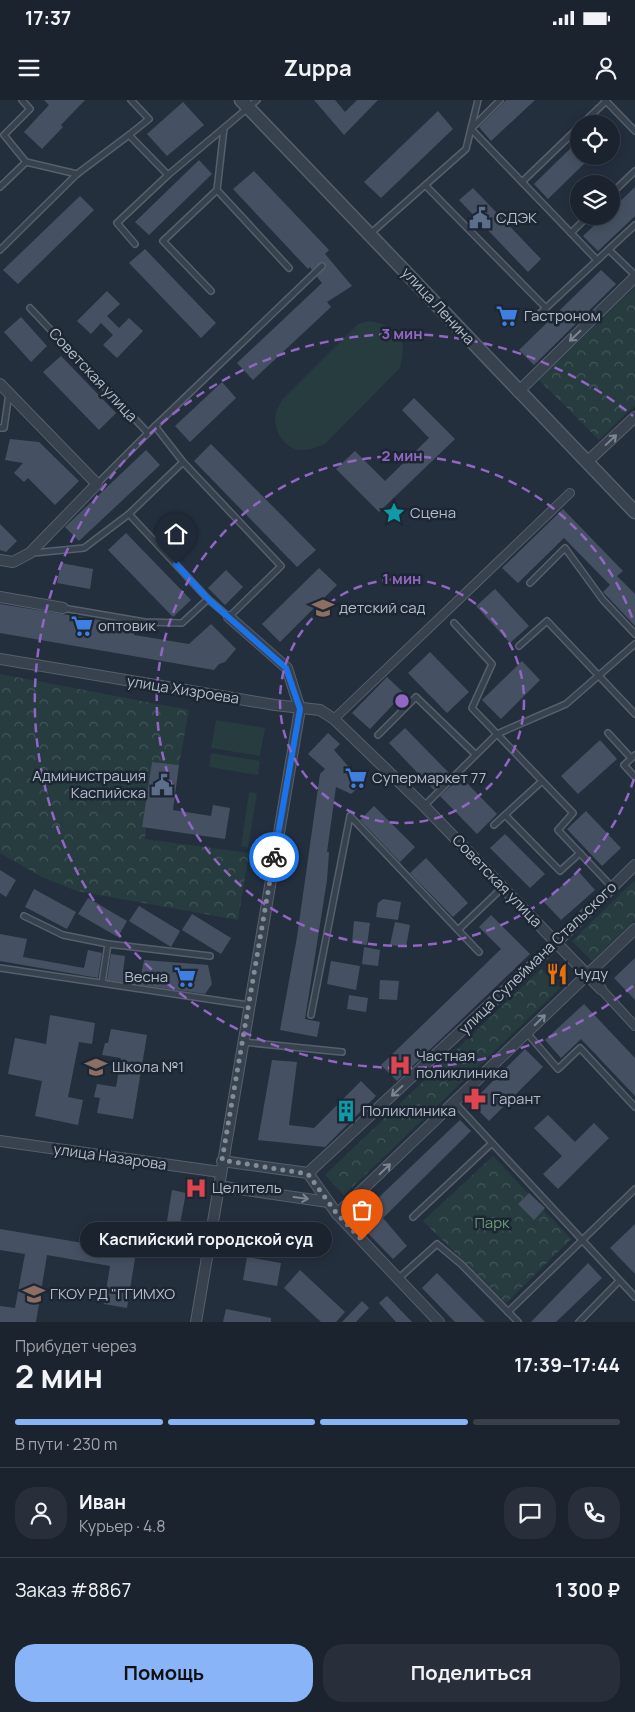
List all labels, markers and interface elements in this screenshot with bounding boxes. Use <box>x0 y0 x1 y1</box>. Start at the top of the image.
text: 17:37 <box>25 5 71 31</box>
text: Zuppa <box>283 53 352 83</box>
icon: menu <box>15 54 43 82</box>
icon: person <box>592 54 620 82</box>
map controls <box>570 115 620 225</box>
button: locate <box>570 115 620 165</box>
button: layers <box>570 175 620 225</box>
public building icon: СДЭК <box>467 205 493 231</box>
place label: СДЭК <box>496 207 537 228</box>
street label: улица Ленина <box>397 262 480 349</box>
supermarket icon: Гастроном <box>494 303 520 329</box>
place label: Гастроном <box>524 305 601 326</box>
street label: Советская улица <box>44 323 142 426</box>
text: 3 мин <box>381 323 423 344</box>
one-way arrow <box>569 330 581 342</box>
one-way arrow <box>604 434 617 446</box>
text: 2 мин <box>381 445 423 466</box>
place icon: Сцена <box>381 500 407 526</box>
place label: Сцена <box>410 502 456 523</box>
pin <box>155 513 197 564</box>
icon: home <box>162 520 190 548</box>
text: 1 мин <box>383 568 421 589</box>
school or university icon: детский сад <box>310 595 336 621</box>
place label: детский сад <box>339 597 425 618</box>
supermarket icon: оптовик <box>69 613 95 639</box>
place label: оптовик <box>98 615 156 636</box>
street label: улица Хизроева <box>125 670 241 709</box>
centre of rings <box>393 692 411 710</box>
place label: Администрация Каспийска <box>32 765 146 803</box>
supermarket icon: Супермаркет 77 <box>343 765 369 791</box>
place label: Супермаркет 77 <box>372 767 486 788</box>
public building icon: Администрация Каспийска <box>149 772 175 798</box>
street label: Советская улица <box>448 830 547 932</box>
courier <box>249 832 299 882</box>
icon: bike <box>260 843 288 871</box>
street label: улица Сулеймана Стальского <box>454 876 621 1039</box>
restaurant icon: Чуду <box>544 961 570 987</box>
place label: Чуду <box>574 963 608 984</box>
supermarket icon: Весна <box>172 964 198 990</box>
place label: Весна <box>125 966 168 987</box>
one-way arrow <box>534 1014 546 1026</box>
place label: Частная поликлиника <box>416 1045 508 1083</box>
hospital icon: Частная поликлиника <box>387 1052 413 1078</box>
school or university icon: Школа №1 <box>83 1054 109 1080</box>
place label: Школа №1 <box>112 1056 184 1077</box>
one-way arrow <box>390 1085 403 1097</box>
pharmacy icon: Гарант <box>462 1086 488 1112</box>
place label: Гарант <box>492 1088 541 1109</box>
building icon: Поликлиника <box>333 1098 359 1124</box>
place label: Поликлиника <box>362 1100 456 1121</box>
street label: улица Назарова <box>52 1138 168 1175</box>
one-way arrow <box>378 1163 391 1175</box>
hospital icon: Целитель <box>183 1175 209 1201</box>
place label: Целитель <box>212 1177 282 1198</box>
pin <box>341 1189 383 1240</box>
one-way arrow <box>292 1193 308 1203</box>
icon: bag <box>348 1196 376 1224</box>
park label: Парк <box>474 1212 510 1233</box>
callout: Каспийский городской суд <box>80 1222 332 1258</box>
text: Каспийский городской суд <box>99 1228 313 1250</box>
school or university icon: ГКОУ РД "ГГИМХО <box>21 1281 47 1307</box>
place label: ГКОУ РД "ГГИМХО <box>50 1283 175 1304</box>
text: Прибудет через <box>15 1335 137 1357</box>
text: 17:39–17:44 <box>514 1352 620 1378</box>
text: 2 мин <box>15 1354 103 1398</box>
text: В пути · 230 m <box>15 1433 117 1455</box>
button: person <box>15 1487 67 1539</box>
button: chat <box>504 1487 556 1539</box>
button: phone <box>568 1487 620 1539</box>
text: Иван <box>79 1489 126 1515</box>
text: Курьер · 4.8 <box>79 1515 166 1537</box>
text: Заказ #8867 <box>15 1577 131 1603</box>
text: 1 300 ₽ <box>555 1577 620 1603</box>
button: Помощь <box>15 1644 313 1702</box>
button: Поделиться <box>323 1644 620 1702</box>

